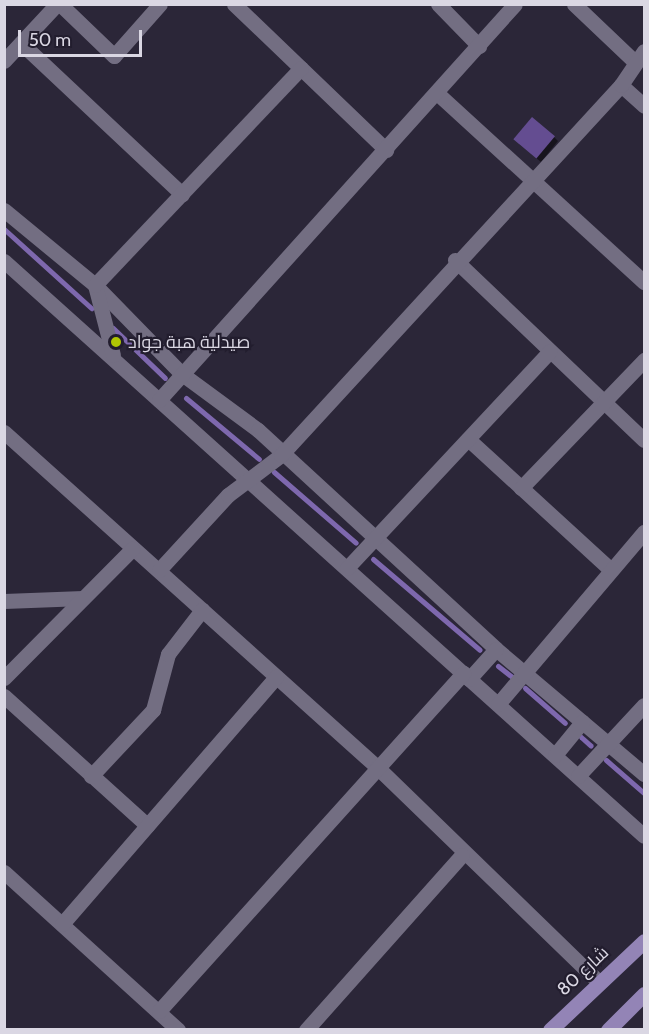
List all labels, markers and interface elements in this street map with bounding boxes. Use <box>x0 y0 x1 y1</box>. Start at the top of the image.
scale bar <box>21 18 146 56</box>
text: 50 m <box>29 29 71 51</box>
place label: صيدلية هبة جواد <box>128 331 250 353</box>
marker: صيدلية هبة جواد <box>109 335 123 349</box>
street label: شارع 80 <box>553 942 613 1000</box>

